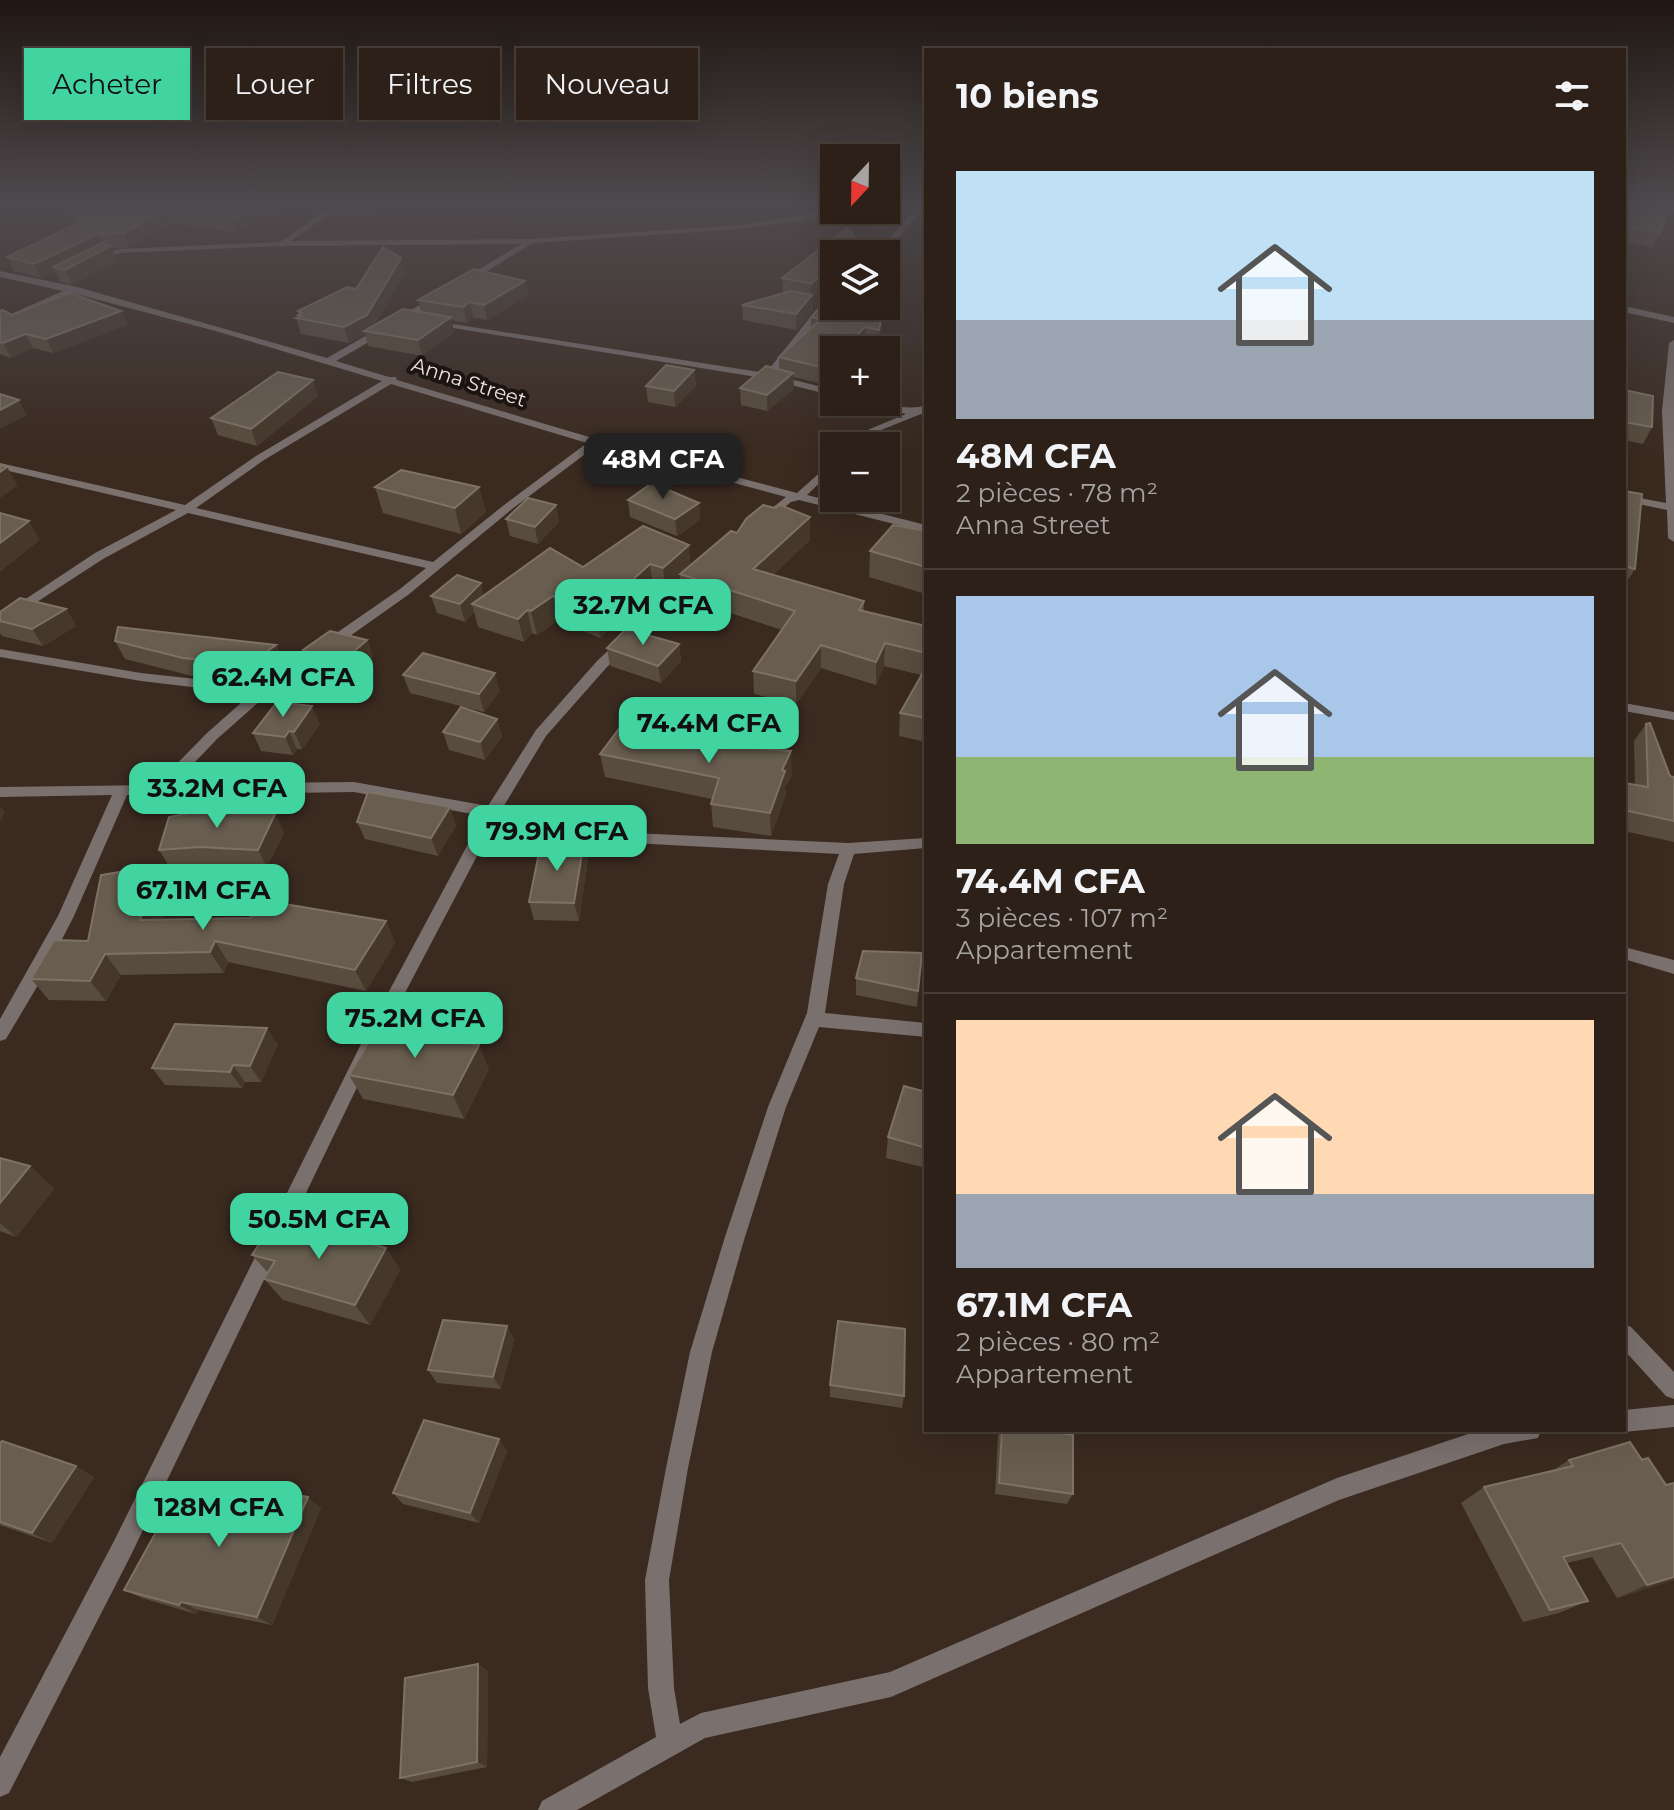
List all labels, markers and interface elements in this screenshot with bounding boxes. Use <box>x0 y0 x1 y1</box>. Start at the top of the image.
chip: Acheter <box>24 48 190 120</box>
chip: Louer <box>206 48 343 120</box>
chip: Filtres <box>359 48 500 120</box>
chip: Nouveau <box>516 48 698 120</box>
icon: filters <box>1550 74 1594 118</box>
text: 10 biens <box>956 75 1099 117</box>
north arrow <box>820 144 900 224</box>
map controls <box>820 144 900 512</box>
icon: home <box>1203 223 1347 367</box>
button: layers <box>820 240 900 320</box>
button: + <box>820 336 900 416</box>
street label: Anna Street <box>409 352 529 412</box>
button: − <box>820 432 900 512</box>
pin: 48M CFA <box>589 433 737 501</box>
text: 48M CFA <box>956 435 1116 477</box>
text: 48M CFA <box>602 443 724 475</box>
text: 2 pièces · 78 m² <box>956 477 1158 509</box>
text: Anna Street <box>956 509 1111 541</box>
pin: 32.7M CFA <box>551 579 735 647</box>
text: 32.7M CFA <box>573 589 713 621</box>
icon: home <box>1203 648 1347 792</box>
pin: 62.4M CFA <box>191 651 375 719</box>
text: 62.4M CFA <box>211 661 355 693</box>
pin: 74.4M CFA <box>617 697 801 765</box>
text: 74.4M CFA <box>637 707 781 739</box>
pin: 33.2M CFA <box>125 762 309 830</box>
text: 33.2M CFA <box>147 772 287 804</box>
pin: 79.9M CFA <box>465 805 649 873</box>
text: 79.9M CFA <box>486 815 628 847</box>
text: 74.4M CFA <box>956 860 1145 902</box>
pin: 67.1M CFA <box>111 864 295 932</box>
text: 67.1M CFA <box>136 874 270 906</box>
text: 3 pièces · 107 m² <box>956 902 1168 934</box>
text: Appartement <box>956 934 1133 966</box>
pin: 75.2M CFA <box>323 992 507 1060</box>
text: 75.2M CFA <box>345 1002 485 1034</box>
icon: home <box>1203 1072 1347 1216</box>
pin: 50.5M CFA <box>227 1193 411 1261</box>
text: 50.5M CFA <box>248 1203 390 1235</box>
text: 67.1M CFA <box>956 1284 1132 1326</box>
text: 2 pièces · 80 m² <box>956 1326 1160 1358</box>
text: Appartement <box>956 1358 1133 1390</box>
pin: 128M CFA <box>136 1481 302 1549</box>
text: 128M CFA <box>154 1491 284 1523</box>

